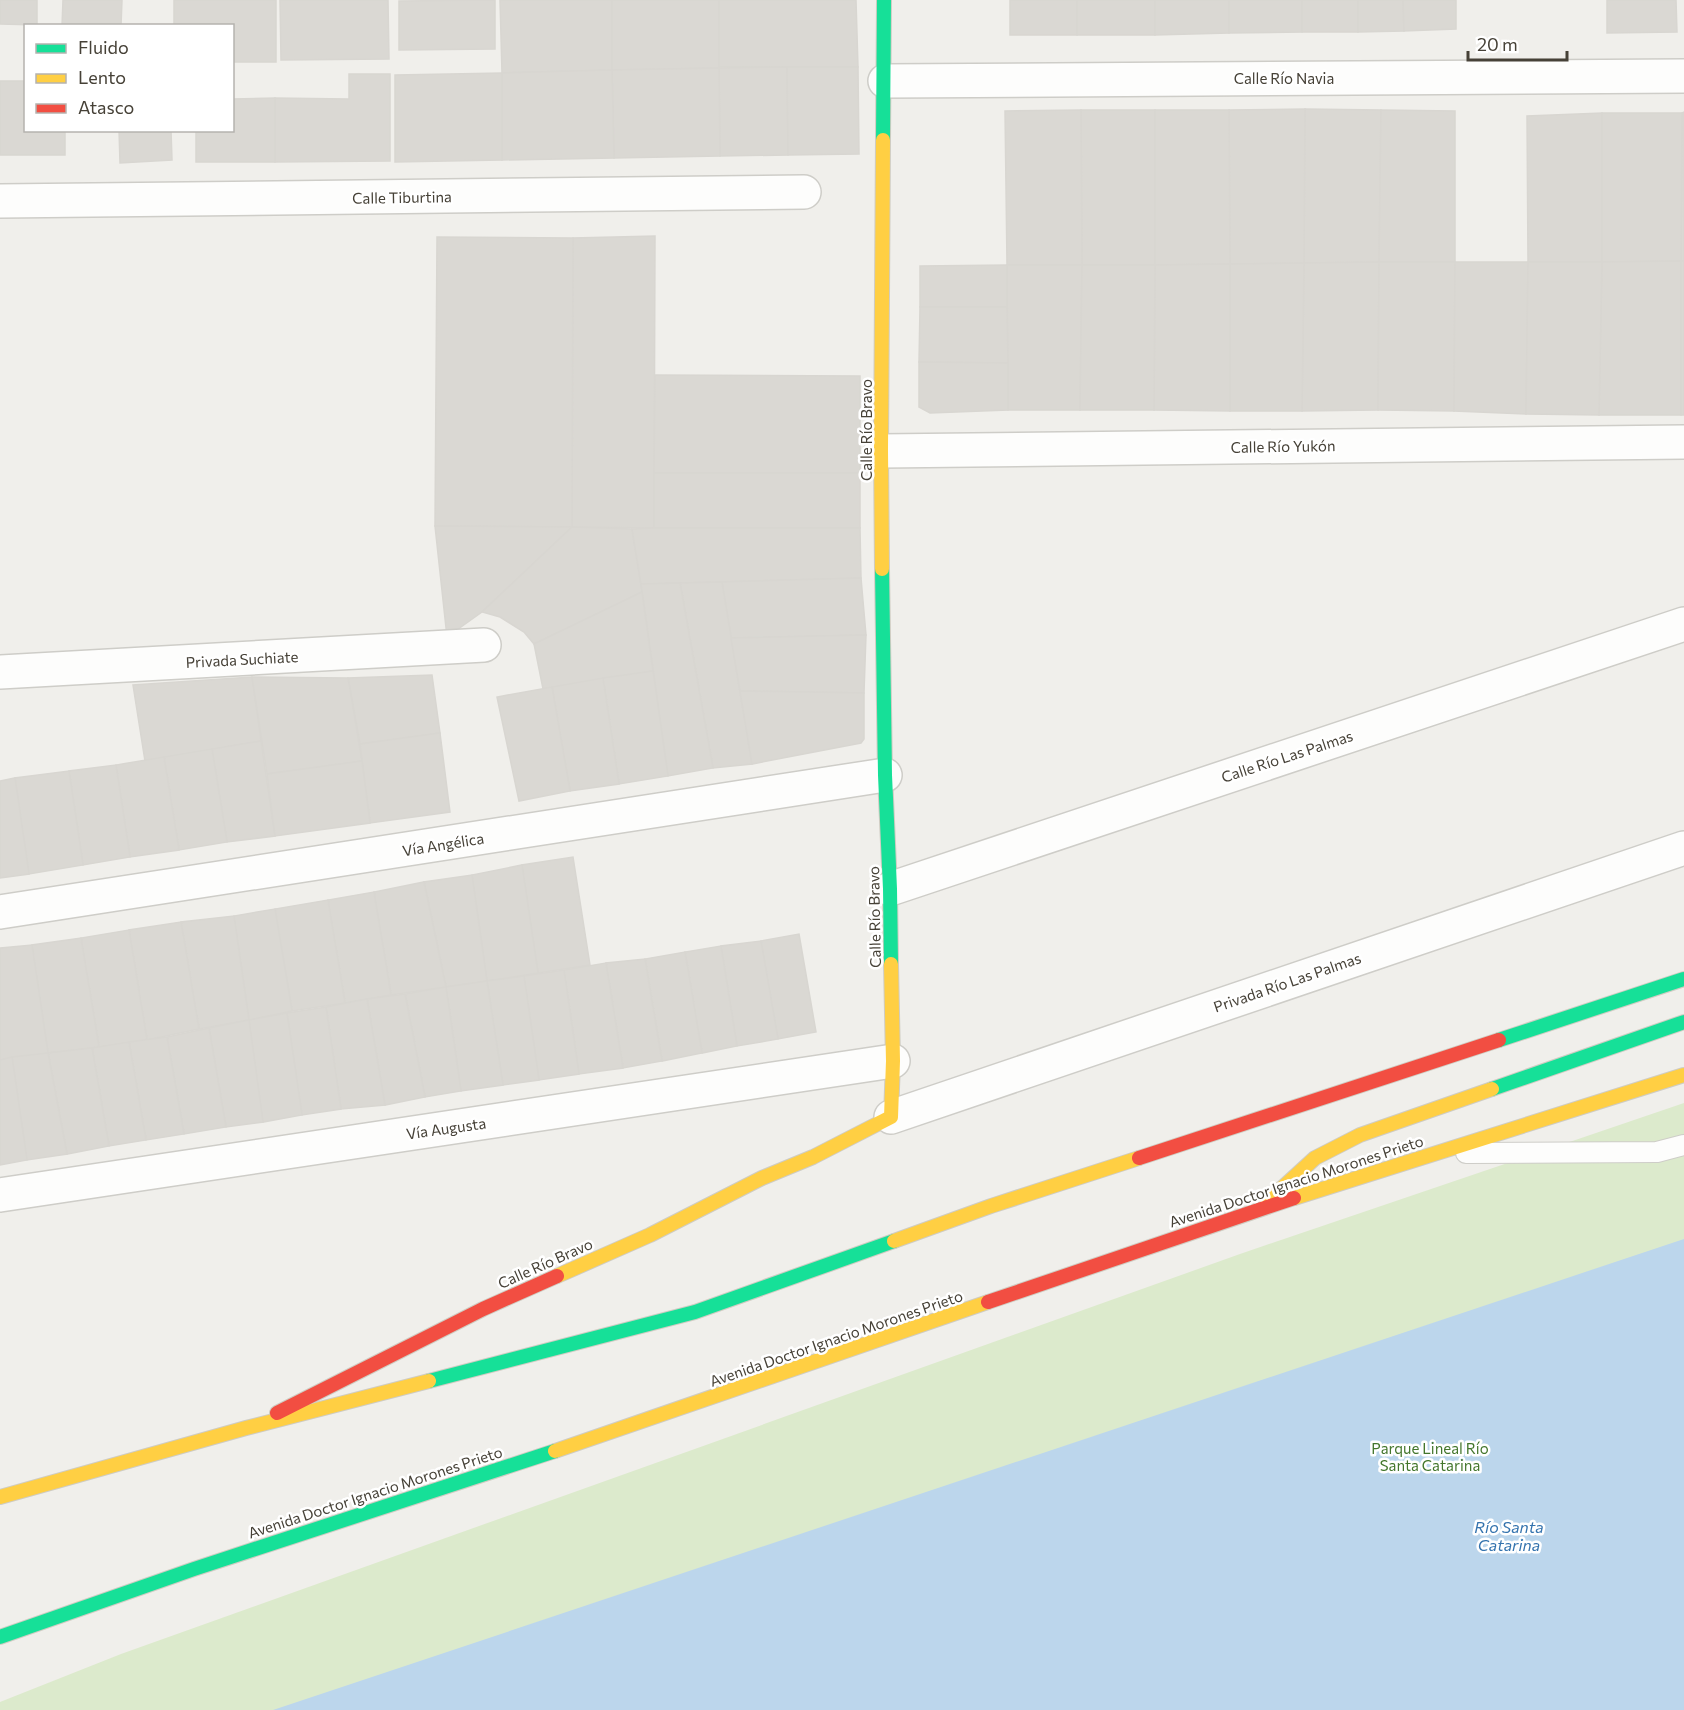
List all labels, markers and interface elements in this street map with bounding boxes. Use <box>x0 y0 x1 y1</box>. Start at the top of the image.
legend <box>24 24 234 132</box>
scale bar <box>1468 24 1567 62</box>
text: 20 m <box>1477 33 1518 55</box>
text: Fluido <box>78 36 129 58</box>
text: Lento <box>78 66 126 88</box>
street label: Calle Río Navia <box>1234 69 1334 87</box>
text: Atasco <box>78 96 134 118</box>
street label: Calle Tiburtina <box>352 187 452 207</box>
street label: Calle Río Bravo <box>857 379 875 481</box>
street label: Calle Río Yukón <box>1230 436 1336 456</box>
street label: Privada Suchiate <box>185 647 299 671</box>
street label: Calle Río Las Palmas <box>1219 726 1355 786</box>
street label: Vía Angélica <box>401 829 485 859</box>
street label: Calle Río Bravo <box>864 866 884 968</box>
street label: Privada Río Las Palmas <box>1211 948 1363 1016</box>
street label: Vía Augusta <box>405 1113 487 1143</box>
street label: Avenida Doctor Ignacio Morones Prieto <box>1167 1131 1425 1231</box>
street label: Calle Río Bravo <box>495 1234 595 1292</box>
street label: Avenida Doctor Ignacio Morones Prieto <box>707 1286 965 1390</box>
park label: Parque Lineal Río Santa Catarina <box>1371 1439 1489 1474</box>
street label: Avenida Doctor Ignacio Morones Prieto <box>246 1442 504 1542</box>
water label: Río Santa Catarina <box>1474 1517 1544 1554</box>

